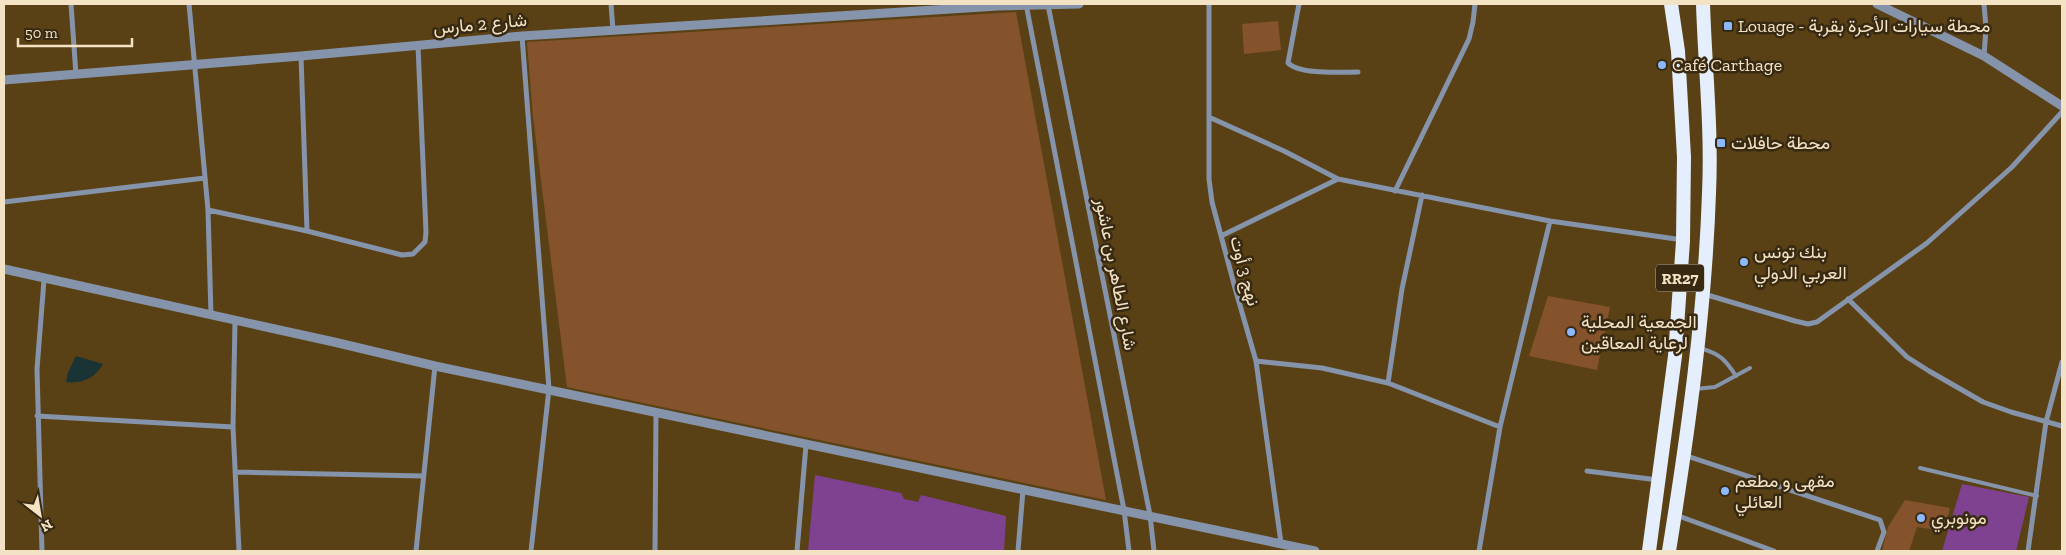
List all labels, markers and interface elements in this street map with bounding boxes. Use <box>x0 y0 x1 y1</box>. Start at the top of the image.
street label: شارع 2 مارس <box>432 9 528 40</box>
scale bar <box>18 15 131 47</box>
place label: Louage - محطة سيارات الأجرة بقربة <box>1738 15 1990 37</box>
marker: Louage - محطة سيارات الأجرة بقربة <box>1722 20 1734 32</box>
text: 50 m <box>25 24 58 42</box>
place label: Café Carthage <box>1672 54 1782 76</box>
marker: Café Carthage <box>1656 59 1668 71</box>
place label: محطة حافلات <box>1731 132 1830 154</box>
marker: محطة حافلات <box>1715 137 1727 149</box>
street label: شارع الطاهر بن عاشور <box>1089 195 1142 352</box>
street label: نهج 3 أوت <box>1224 234 1265 309</box>
place label: بنك تونس العربي الدولي <box>1754 241 1847 288</box>
marker: بنك تونس العربي الدولي <box>1738 256 1750 268</box>
road number: RR27 <box>1656 264 1704 292</box>
place label: الجمعية المحلية لرعاية المعاقين <box>1581 311 1697 354</box>
marker: الجمعية المحلية لرعاية المعاقين <box>1565 326 1577 338</box>
place label: مقهى و مطعم العائلي <box>1735 470 1835 517</box>
marker: مقهى و مطعم العائلي <box>1719 485 1731 497</box>
north arrow <box>15 490 65 540</box>
place label: مونوبري <box>1931 507 1987 533</box>
marker: مونوبري <box>1915 512 1927 524</box>
text: N <box>37 516 55 536</box>

